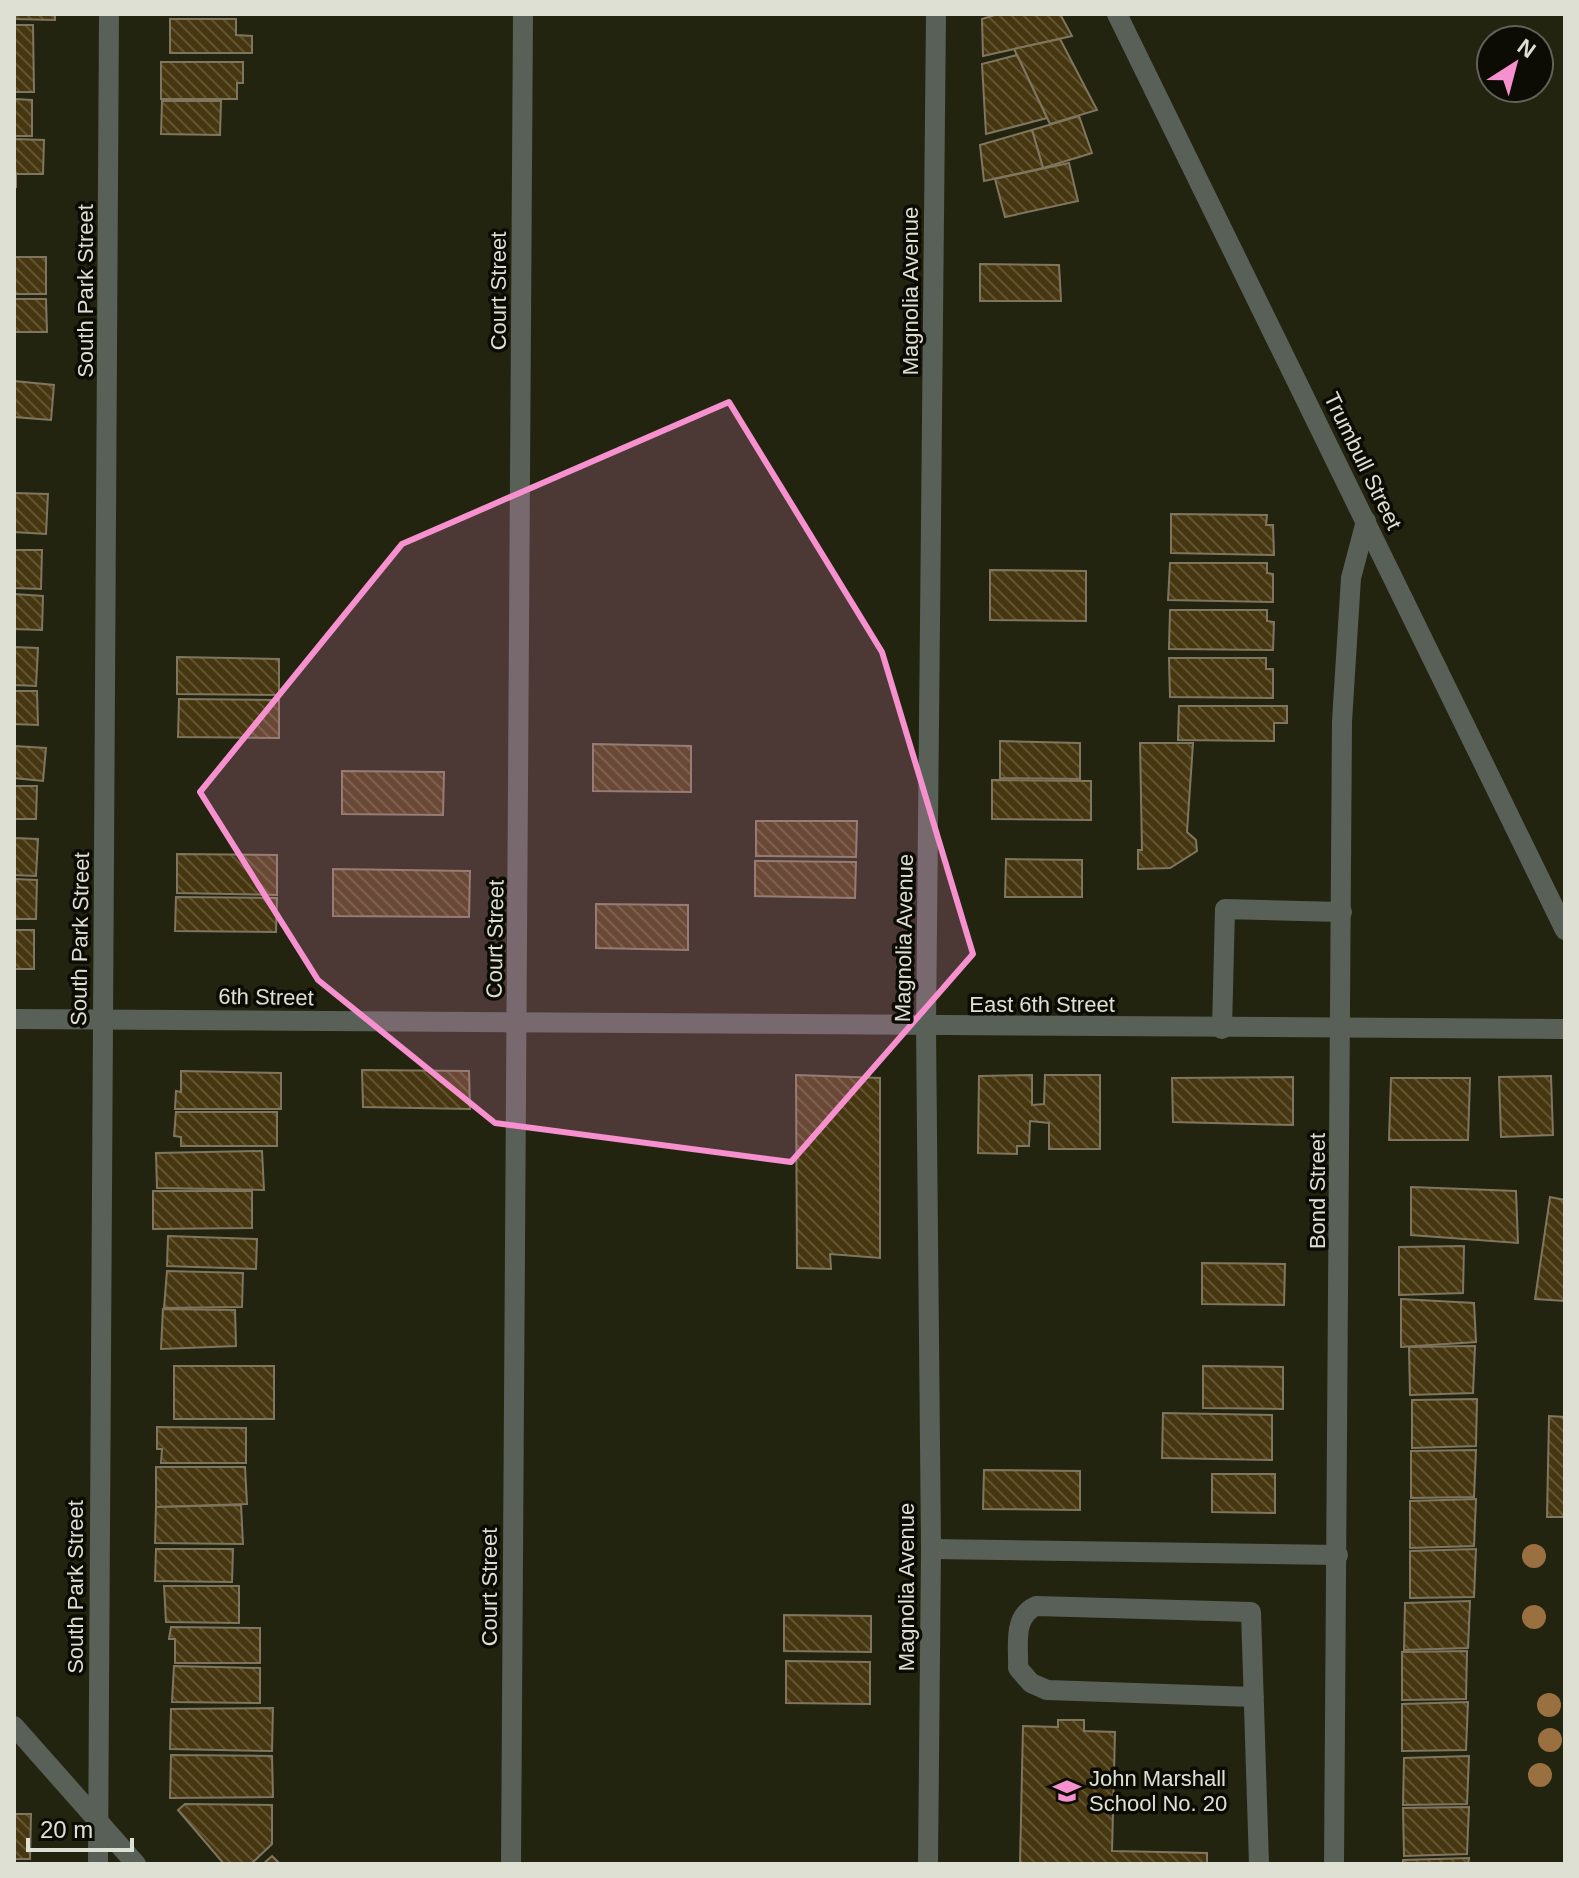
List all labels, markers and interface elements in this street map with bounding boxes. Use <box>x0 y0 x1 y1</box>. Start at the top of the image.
north arrow <box>1475 24 1555 104</box>
text: N <box>1513 33 1540 63</box>
street label: South Park Street <box>73 204 98 378</box>
street label: Magnolia Avenue <box>898 207 923 375</box>
street label: Court Street <box>486 232 511 350</box>
street label: Trumbull Street <box>1319 388 1407 534</box>
street label: South Park Street <box>66 852 94 1026</box>
street label: Magnolia Avenue <box>890 854 918 1022</box>
street label: Court Street <box>481 879 509 999</box>
street label: 6th Street <box>218 984 314 1010</box>
street label: East 6th Street <box>969 992 1115 1017</box>
street label: Bond Street <box>1305 1133 1330 1249</box>
street label: South Park Street <box>63 1500 88 1674</box>
street label: Magnolia Avenue <box>894 1503 919 1671</box>
street label: Court Street <box>477 1528 502 1646</box>
place label: John Marshall School No. 20 <box>1089 1766 1227 1816</box>
school or university icon: John Marshall School No. 20 <box>1052 1776 1082 1806</box>
scale bar <box>28 1802 132 1852</box>
text: 20 m <box>40 1816 93 1843</box>

